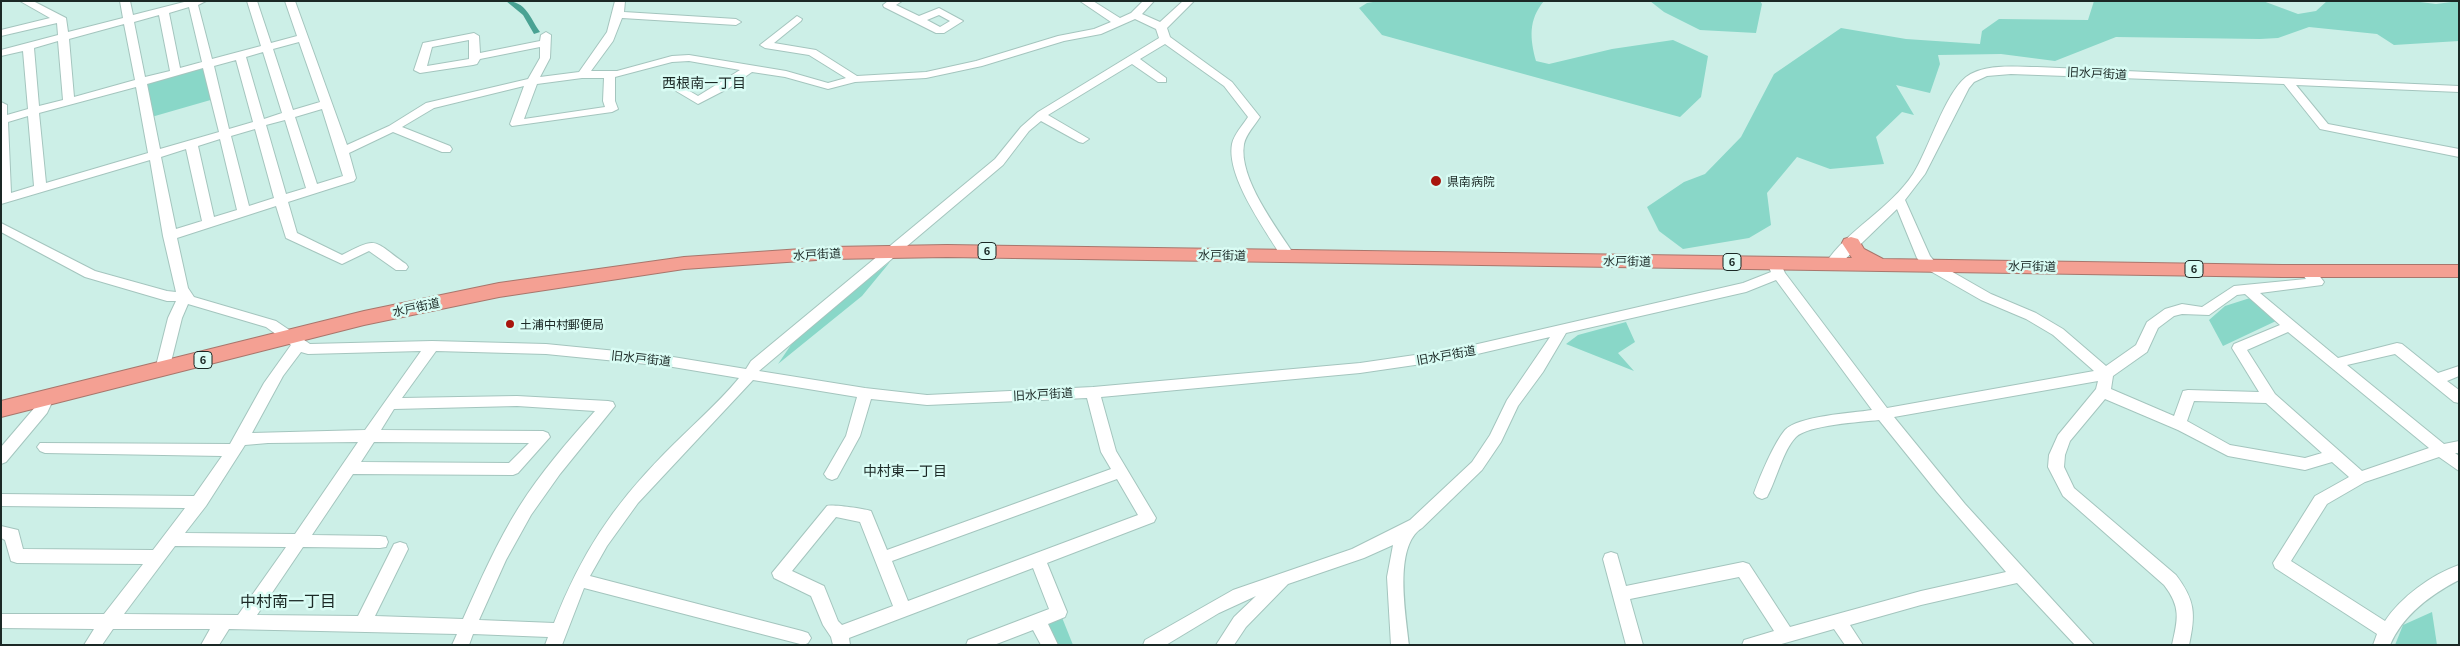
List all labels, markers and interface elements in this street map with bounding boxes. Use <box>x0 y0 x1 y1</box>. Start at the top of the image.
street label: 旧水戸街道 <box>2067 64 2127 82</box>
district label: 西根南一丁目 <box>662 75 746 91</box>
marker: 県南病院 <box>1429 174 1443 188</box>
place label: 県南病院 <box>1447 174 1495 188</box>
road number: 6 <box>978 242 996 260</box>
street label: 水戸街道 <box>793 246 841 262</box>
street label: 水戸街道 <box>1198 247 1246 263</box>
street label: 水戸街道 <box>1603 253 1651 269</box>
road number: 6 <box>1723 253 1741 270</box>
street label: 水戸街道 <box>2008 258 2056 274</box>
road number: 6 <box>2185 260 2203 278</box>
street label: 水戸街道 <box>391 295 441 319</box>
place label: 土浦中村郵便局 <box>520 317 604 331</box>
marker: 土浦中村郵便局 <box>504 318 516 330</box>
street label: 旧水戸街道 <box>1415 343 1477 367</box>
street label: 旧水戸街道 <box>610 348 672 368</box>
road number: 6 <box>194 352 212 368</box>
street label: 旧水戸街道 <box>1013 385 1073 403</box>
district label: 中村東一丁目 <box>863 463 947 479</box>
district label: 中村南一丁目 <box>240 591 336 611</box>

